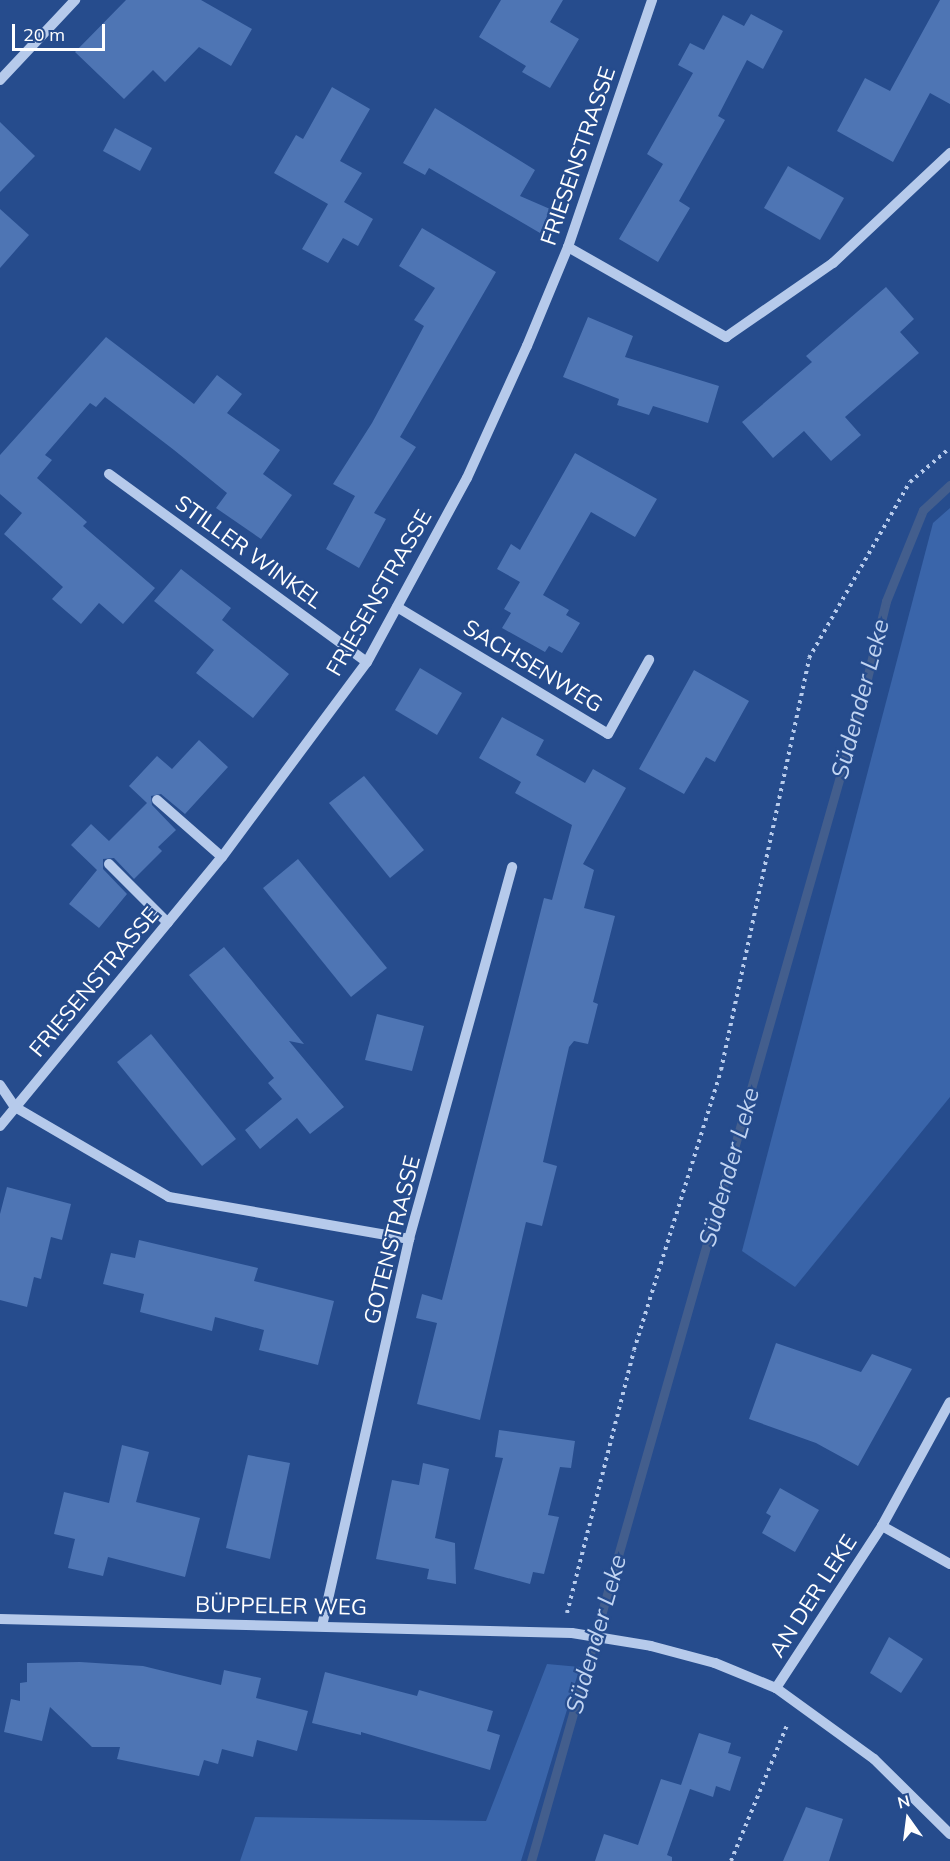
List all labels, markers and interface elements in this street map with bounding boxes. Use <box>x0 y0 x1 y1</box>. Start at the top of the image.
scale bar <box>15 12 108 50</box>
text: 20 m <box>23 23 65 46</box>
street label: FRIESENSTRASSE <box>535 63 621 249</box>
street label: STILLER WINKEL <box>170 490 328 614</box>
street label: FRIESENSTRASSE <box>321 505 437 681</box>
street label: SACHSENWEG <box>459 614 607 718</box>
water label: Südender Leke <box>825 616 895 782</box>
street label: FRIESENSTRASSE <box>24 902 164 1062</box>
water label: Südender Leke <box>693 1084 765 1250</box>
street label: GOTENSTRASSE <box>358 1153 426 1327</box>
street label: AN DER LEKE <box>764 1530 862 1662</box>
water label: Südender Leke <box>560 1551 632 1717</box>
street label: BÜPPELER WEG <box>195 1591 367 1621</box>
north arrow <box>878 1789 938 1849</box>
text: N <box>895 1790 912 1813</box>

